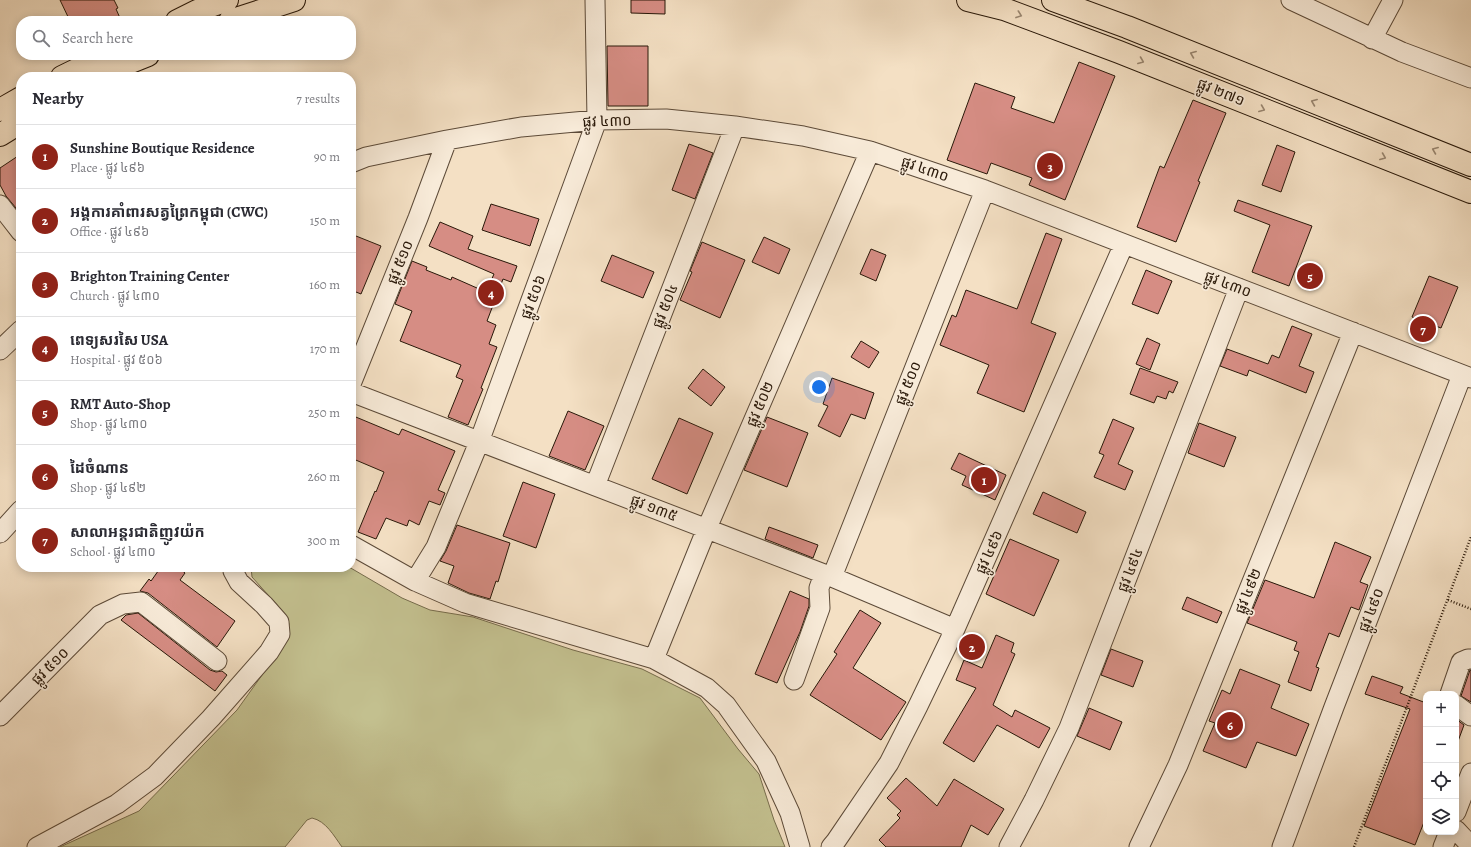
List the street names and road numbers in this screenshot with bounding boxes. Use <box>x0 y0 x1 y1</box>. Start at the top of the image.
street label: ផ្លូវ ២៧១ <box>1193 73 1248 114</box>
street label: ផ្លូវ ៤៣០ <box>582 110 632 135</box>
street label: ផ្លូវ ៤៣០ <box>897 152 952 190</box>
street label: ផ្លូវ ៥១០ <box>382 237 421 288</box>
street label: ផ្លូវ ៤៣០ <box>1200 266 1255 305</box>
street label: ផ្លូវ ៥០៦ <box>516 272 553 323</box>
street label: ផ្លូវ ៥០៤ <box>647 281 686 332</box>
street label: ផ្លូវ ៥០០ <box>890 358 929 409</box>
street label: ផ្លូវ ៥០២ <box>741 378 782 431</box>
street label: ផ្លូវ ១៣៥ <box>626 490 681 529</box>
street label: ផ្លូវ ៤៩៦ <box>971 527 1011 578</box>
street label: ផ្លូវ ៤៩៤ <box>1112 545 1151 596</box>
street label: ផ្លូវ ៤៩២ <box>1230 565 1269 618</box>
street label: ផ្លូវ ៤៩០ <box>1353 585 1392 636</box>
street label: ផ្លូវ ៥១០ <box>27 643 76 692</box>

